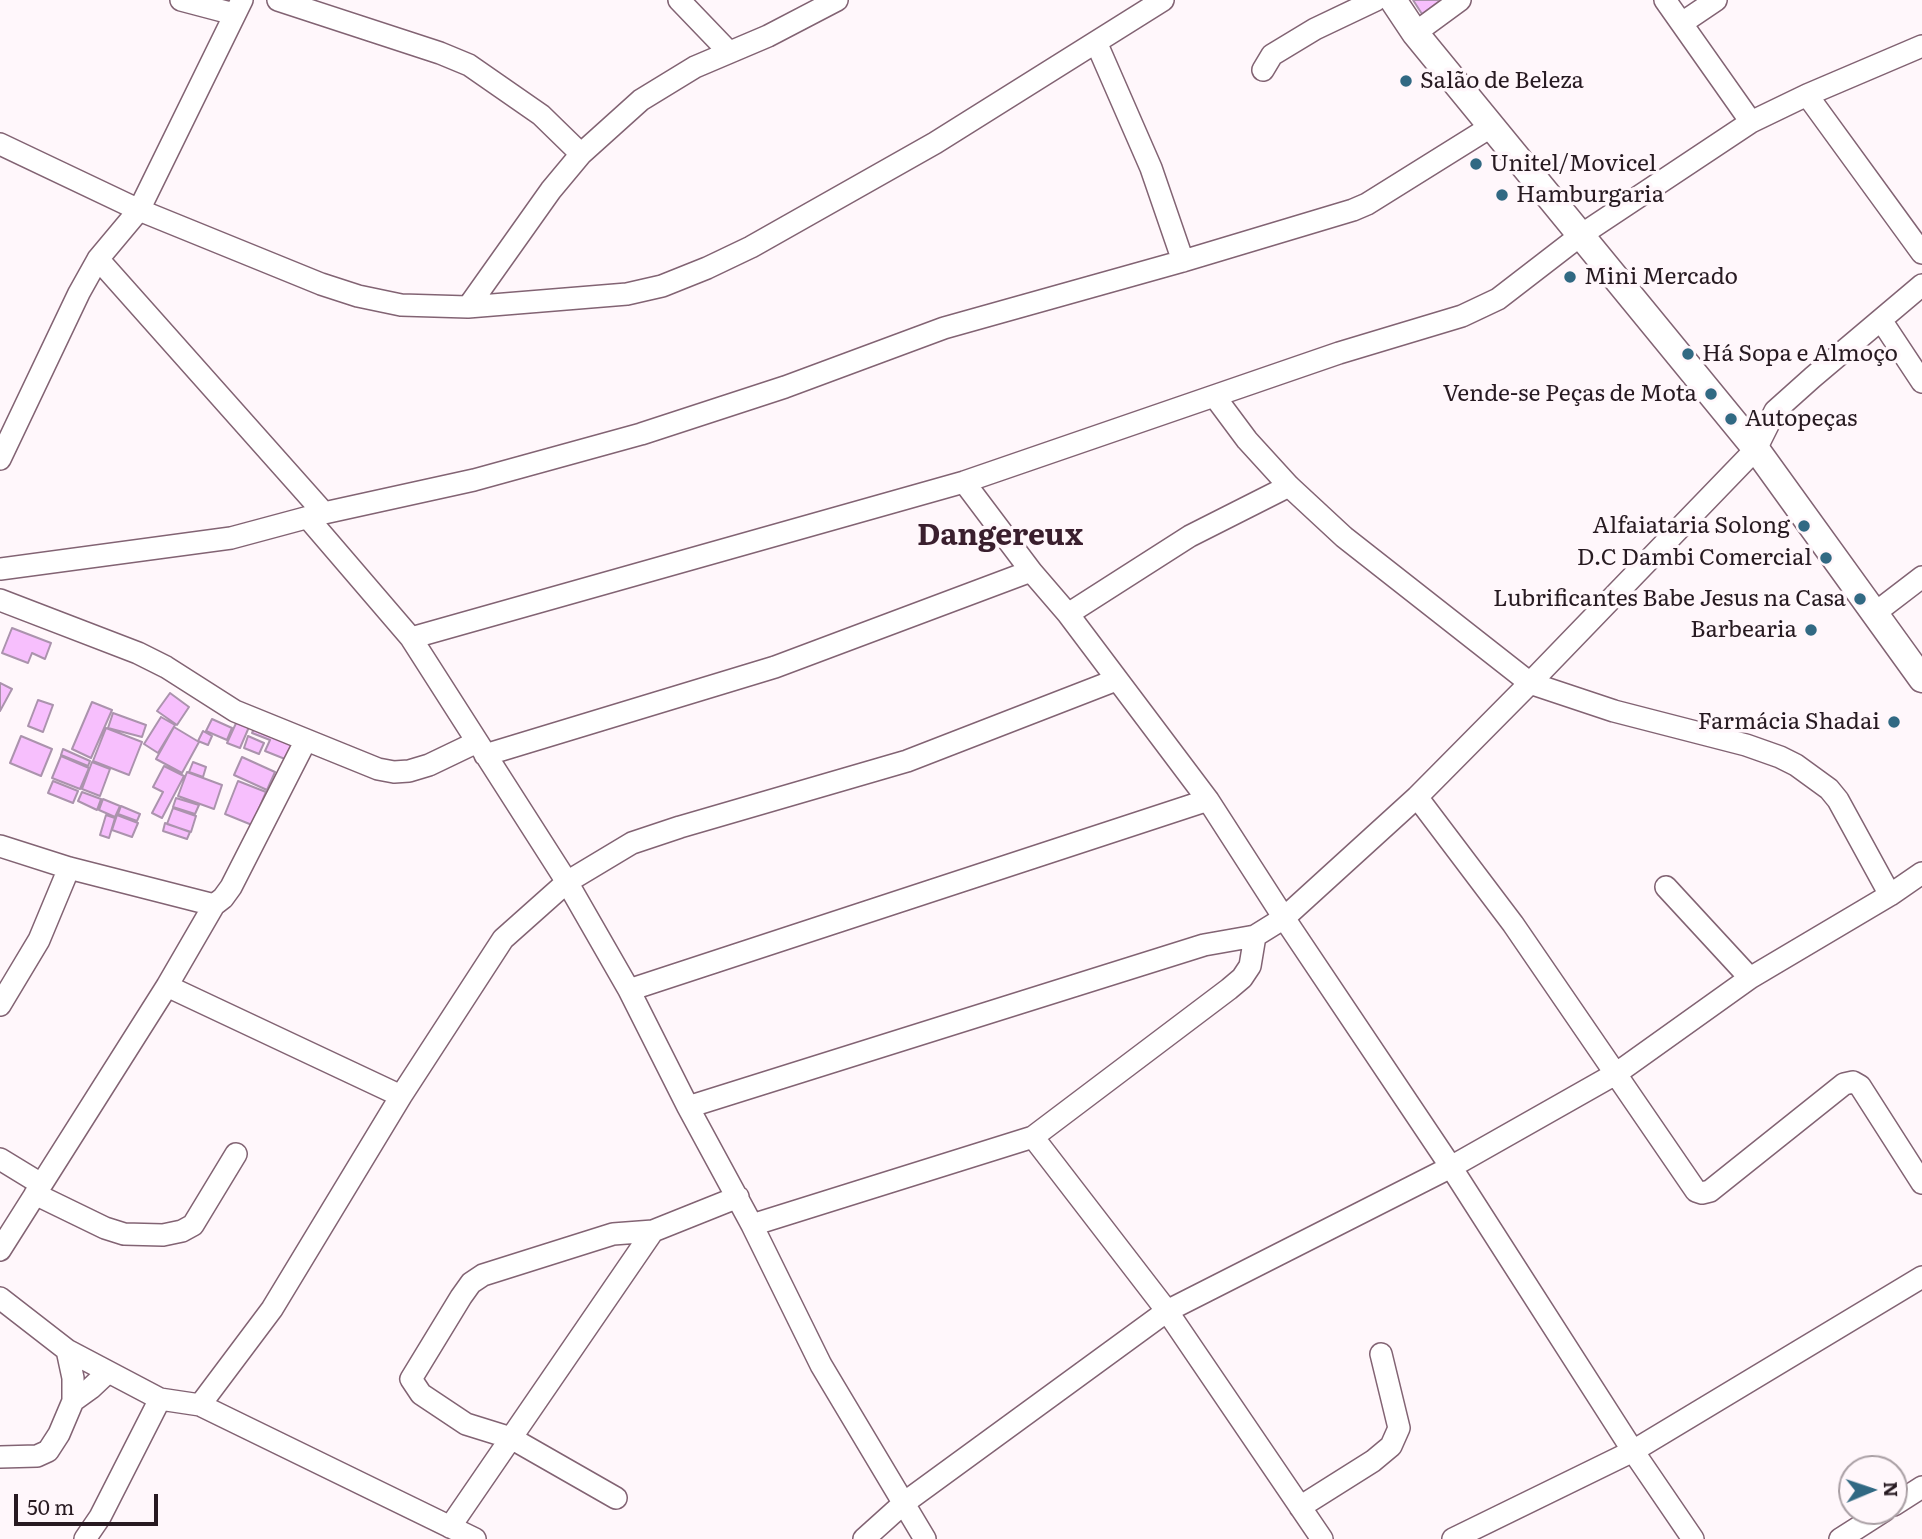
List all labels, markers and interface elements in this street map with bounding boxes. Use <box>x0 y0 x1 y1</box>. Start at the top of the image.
place label: Salão de Beleza <box>1420 67 1584 95</box>
marker: Salão de Beleza <box>1398 73 1414 89</box>
place label: Unitel/Movicel <box>1490 150 1656 178</box>
marker: Unitel/Movicel <box>1468 156 1484 172</box>
place label: Hamburgaria <box>1516 181 1664 209</box>
marker: Hamburgaria <box>1494 187 1510 203</box>
place label: Mini Mercado <box>1584 263 1738 291</box>
marker: Mini Mercado <box>1562 269 1578 285</box>
place label: Há Sopa e Almoço <box>1702 340 1898 368</box>
marker: Há Sopa e Almoço <box>1680 346 1696 362</box>
place label: Vende-se Peças de Mota <box>1443 380 1697 408</box>
marker: Vende-se Peças de Mota <box>1703 386 1719 402</box>
place label: Autopeças <box>1745 405 1857 433</box>
marker: Autopeças <box>1723 411 1739 427</box>
place label: Alfaiataria Solong <box>1593 512 1790 540</box>
district label: Dangereux <box>917 518 1083 554</box>
marker: Alfaiataria Solong <box>1796 518 1812 534</box>
place label: D.C Dambi Comercial <box>1577 544 1812 572</box>
marker: D.C Dambi Comercial <box>1818 550 1834 566</box>
place label: Lubrificantes Babe Jesus na Casa <box>1493 585 1846 613</box>
marker: Lubrificantes Babe Jesus na Casa <box>1852 591 1868 607</box>
place label: Barbearia <box>1690 616 1797 644</box>
marker: Barbearia <box>1803 622 1819 638</box>
place label: Farmácia Shadai <box>1698 708 1880 736</box>
marker: Farmácia Shadai <box>1886 714 1902 730</box>
north arrow <box>1838 1455 1908 1525</box>
scale bar <box>18 1480 161 1524</box>
text: N <box>1878 1481 1906 1498</box>
text: 50 m <box>27 1490 74 1521</box>

